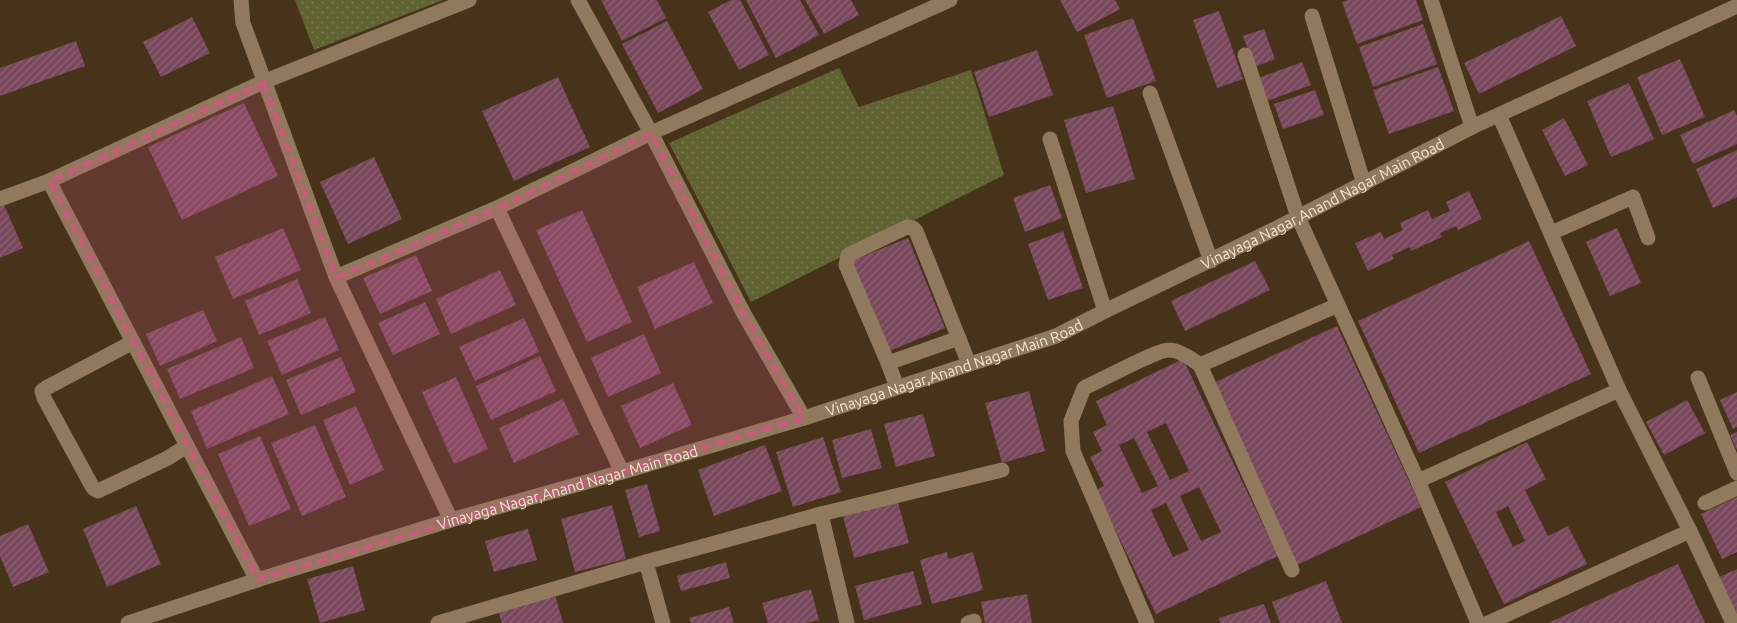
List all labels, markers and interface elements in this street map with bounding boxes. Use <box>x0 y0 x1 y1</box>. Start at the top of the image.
street label: Vinayaga Nagar,Anand Nagar Main Road <box>1198 135 1447 272</box>
street label: Vinayaga Nagar,Anand Nagar Main Road <box>824 315 1085 419</box>
street label: Vinayaga Nagar,Anand Nagar Main Road <box>435 442 700 532</box>

